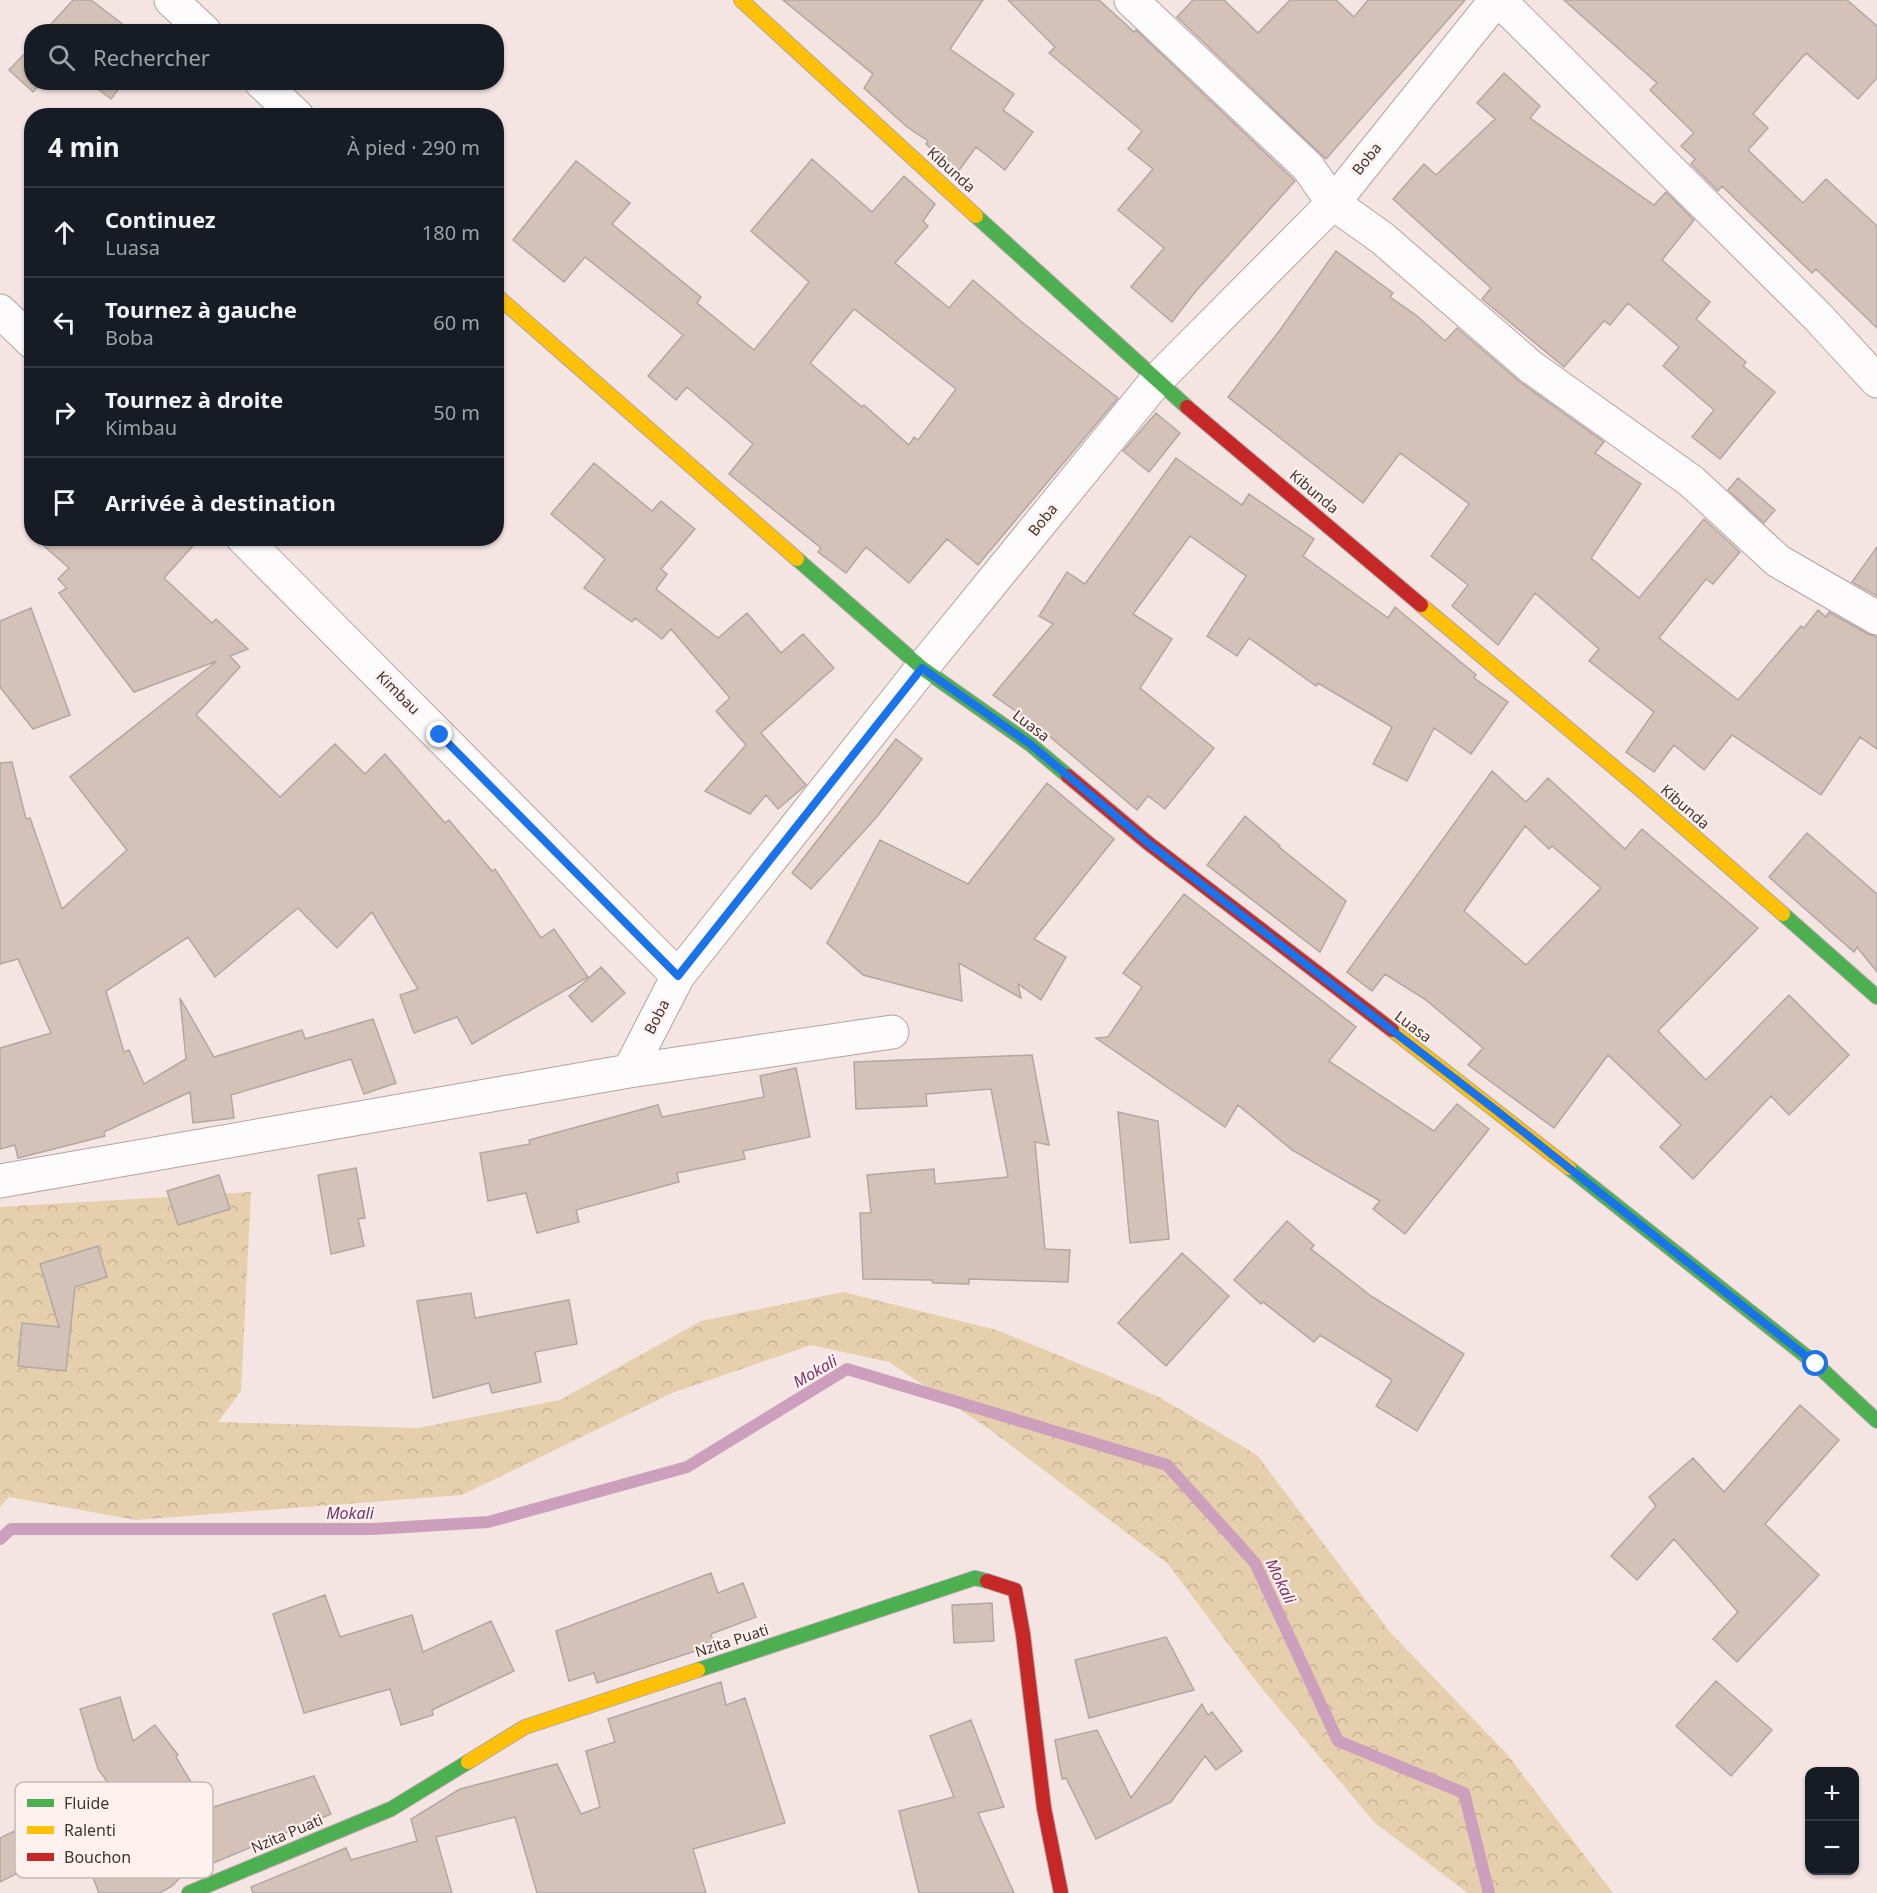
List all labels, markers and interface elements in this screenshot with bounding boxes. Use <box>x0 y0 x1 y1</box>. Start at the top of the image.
search box <box>24 24 504 90</box>
icon: search <box>45 41 78 74</box>
text: Rechercher <box>93 42 210 72</box>
text: 4 min <box>48 129 120 165</box>
text: À pied · 290 m <box>347 134 480 161</box>
street label: Boba <box>1347 138 1385 179</box>
street label: Kibunda <box>923 142 980 196</box>
text: Continuez <box>105 204 216 234</box>
icon: ahead <box>48 216 81 249</box>
text: 180 m <box>422 219 480 246</box>
text: Luasa <box>105 234 160 261</box>
text: Tournez à gauche <box>105 294 297 324</box>
icon: left <box>48 306 81 339</box>
text: 60 m <box>433 309 480 336</box>
text: Boba <box>105 324 154 351</box>
text: Tournez à droite <box>105 384 283 414</box>
icon: right <box>48 396 81 429</box>
text: 50 m <box>433 399 480 426</box>
text: Kimbau <box>105 414 177 441</box>
street label: Kibunda <box>1286 465 1344 518</box>
icon: arrive <box>48 486 81 519</box>
text: Arrivée à destination <box>105 487 336 517</box>
street label: Boba <box>1023 499 1061 540</box>
street label: Kimbau <box>373 666 425 718</box>
street label: Luasa <box>1009 705 1054 746</box>
route end <box>426 721 452 747</box>
street label: Kibunda <box>1657 779 1714 833</box>
street label: Boba <box>639 996 673 1037</box>
street label: Luasa <box>1391 1006 1436 1047</box>
water label: Mokali <box>789 1349 842 1392</box>
route start <box>1802 1350 1828 1376</box>
water label: Mokali <box>326 1502 375 1524</box>
water label: Mokali <box>1261 1555 1302 1608</box>
street label: Nzita Puati <box>692 1619 771 1661</box>
map controls <box>1805 1767 1859 1875</box>
button: + <box>1805 1767 1859 1821</box>
legend <box>15 1782 213 1878</box>
text: Fluide <box>64 1792 109 1814</box>
street label: Nzita Puati <box>248 1809 326 1857</box>
text: Ralenti <box>64 1819 116 1841</box>
button: − <box>1805 1821 1859 1875</box>
text: Bouchon <box>64 1846 131 1868</box>

